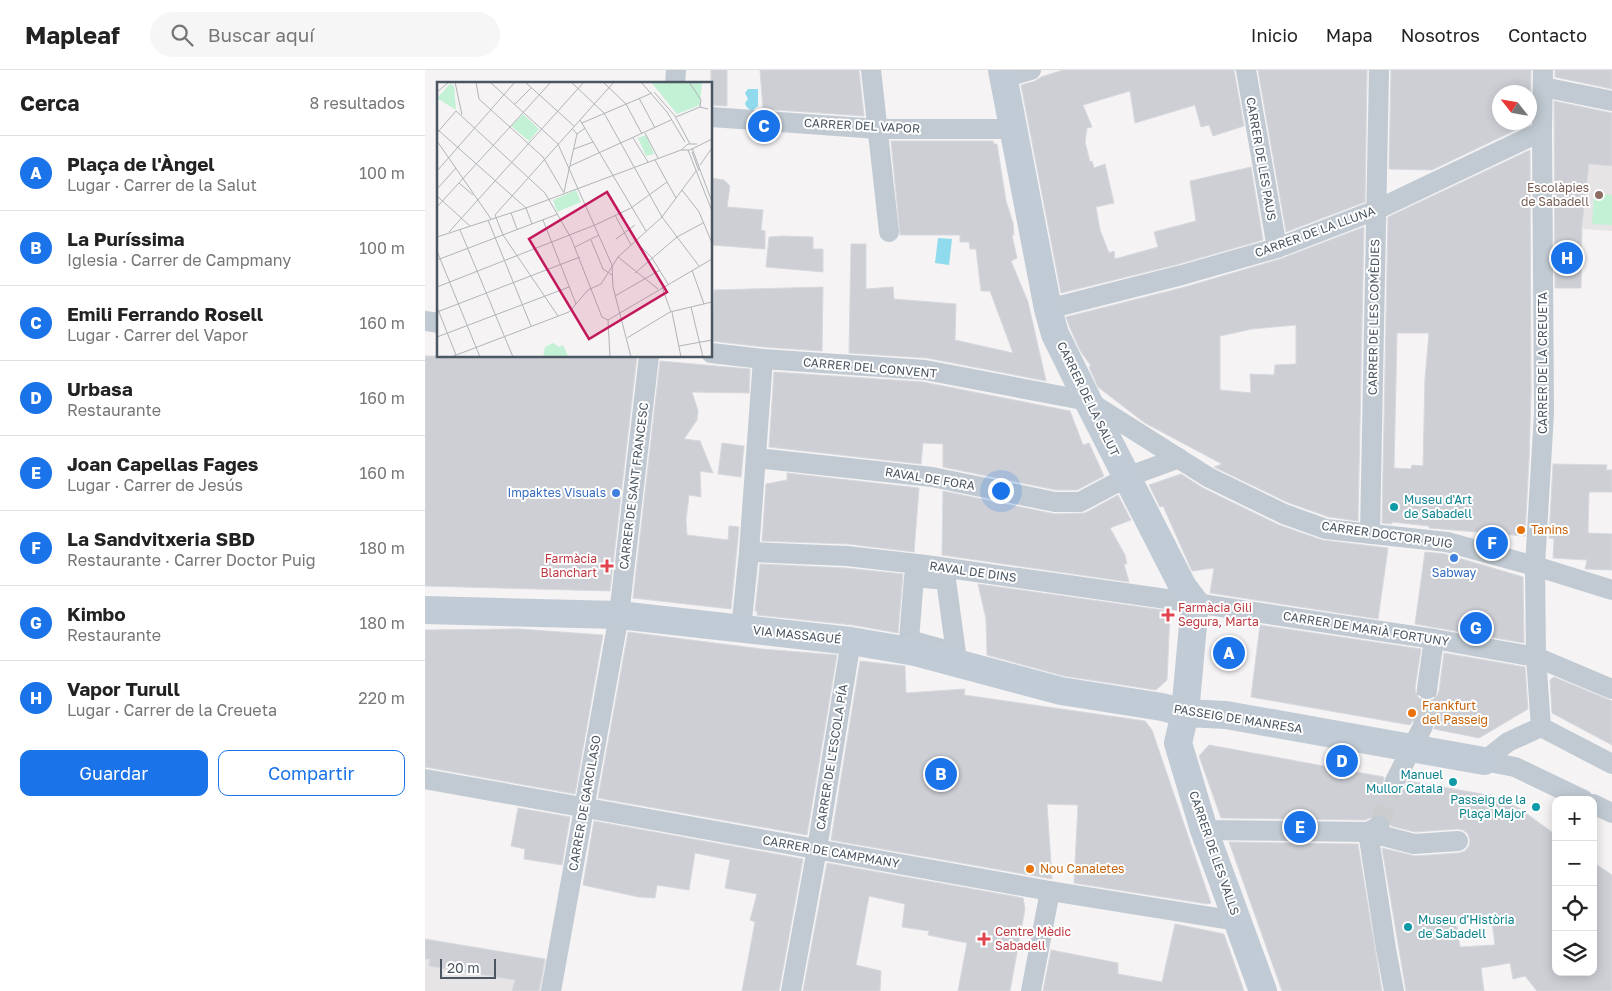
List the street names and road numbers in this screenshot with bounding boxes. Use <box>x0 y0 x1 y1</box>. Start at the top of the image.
street label: CARRER DE LES PAUS <box>1243 96 1280 222</box>
street label: CARRER DEL VAPOR <box>804 115 920 136</box>
street label: CARRER DE LA LLUNA <box>1253 203 1377 260</box>
street label: CARRER DE LES COMÈDIES <box>1365 238 1382 395</box>
street label: CARRER DE LA CREUETA <box>1535 292 1550 434</box>
street label: CARRER DE LA SALUT <box>1054 339 1123 459</box>
street label: CARRER DEL CONVENT <box>802 354 938 381</box>
street label: CARRER DE SANT FRANCESC <box>616 401 651 570</box>
street label: RAVAL DE FORA <box>884 464 976 493</box>
street label: CARRER DOCTOR PUIG <box>1321 518 1454 551</box>
street label: RAVAL DE DINS <box>929 558 1018 585</box>
street label: CARRER DE MARIÀ FORTUNY <box>1282 608 1450 649</box>
street label: VIA MASSAGUÉ <box>752 622 842 647</box>
street label: CARRER DE L'ESCOLA PÍA <box>813 683 850 831</box>
street label: PASSEIG DE MANRESA <box>1173 701 1303 736</box>
street label: CARRER DE GARCILASO <box>565 734 604 872</box>
street label: CARRER DE LES VALLS <box>1186 789 1243 917</box>
street label: CARRER DE CAMPMANY <box>761 832 901 871</box>

